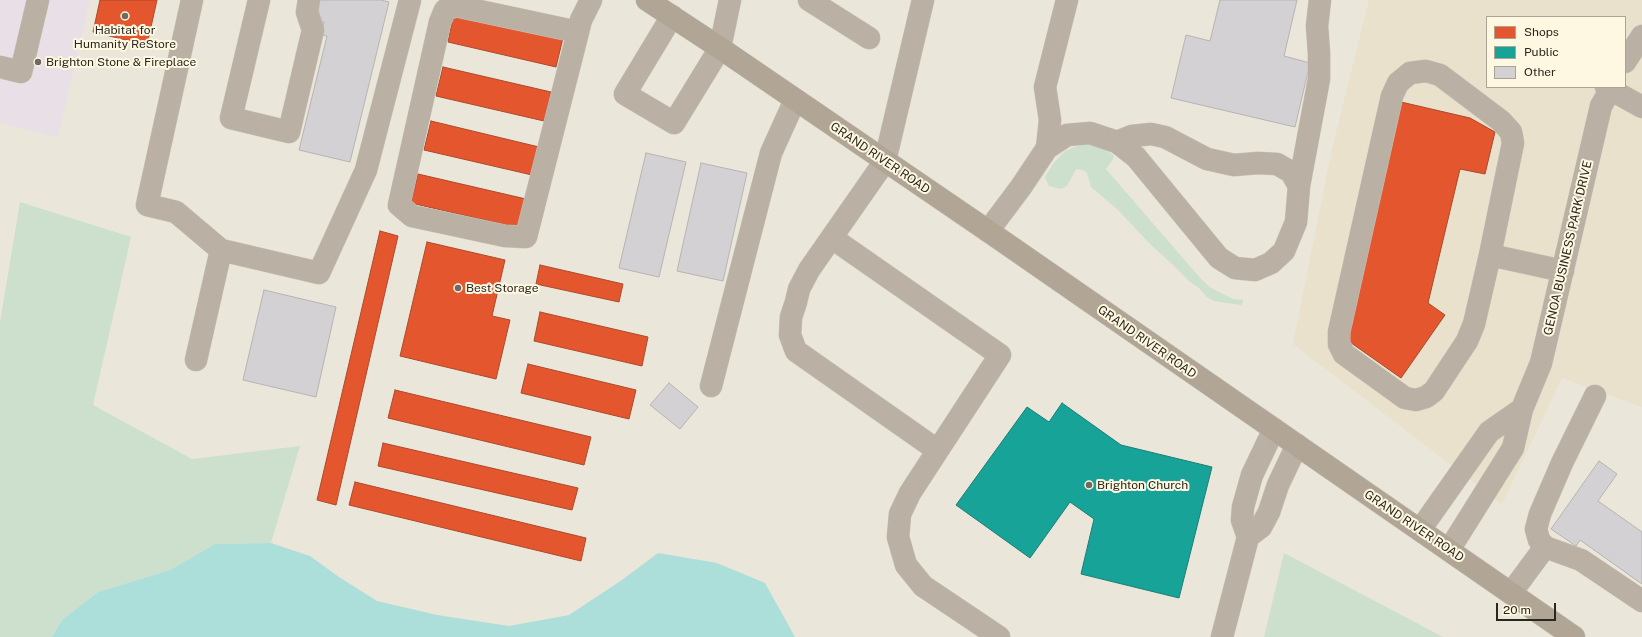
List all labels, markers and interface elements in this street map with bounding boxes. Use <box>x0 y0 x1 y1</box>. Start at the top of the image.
marker: Habitat for Humanity ReStore <box>120 11 130 21</box>
legend <box>1486 16 1626 88</box>
place label: Habitat for Humanity ReStore <box>74 23 176 51</box>
text: Shops <box>1524 25 1559 39</box>
text: Public <box>1524 45 1559 59</box>
place label: Brighton Stone & Fireplace <box>46 55 196 69</box>
marker: Brighton Stone & Fireplace <box>33 57 43 67</box>
text: Other <box>1524 65 1556 79</box>
street label: GRAND RIVER ROAD <box>827 119 933 197</box>
street label: GENOA BUSINESS PARK DRIVE <box>1541 159 1595 337</box>
place label: Best Storage <box>466 281 539 295</box>
marker: Best Storage <box>453 283 463 293</box>
street label: GRAND RIVER ROAD <box>1095 303 1199 381</box>
place label: Brighton Church <box>1097 478 1188 492</box>
marker: Brighton Church <box>1084 480 1094 490</box>
street label: GRAND RIVER ROAD <box>1361 487 1467 565</box>
scale bar <box>1498 595 1558 621</box>
text: 20 m <box>1503 603 1531 617</box>

